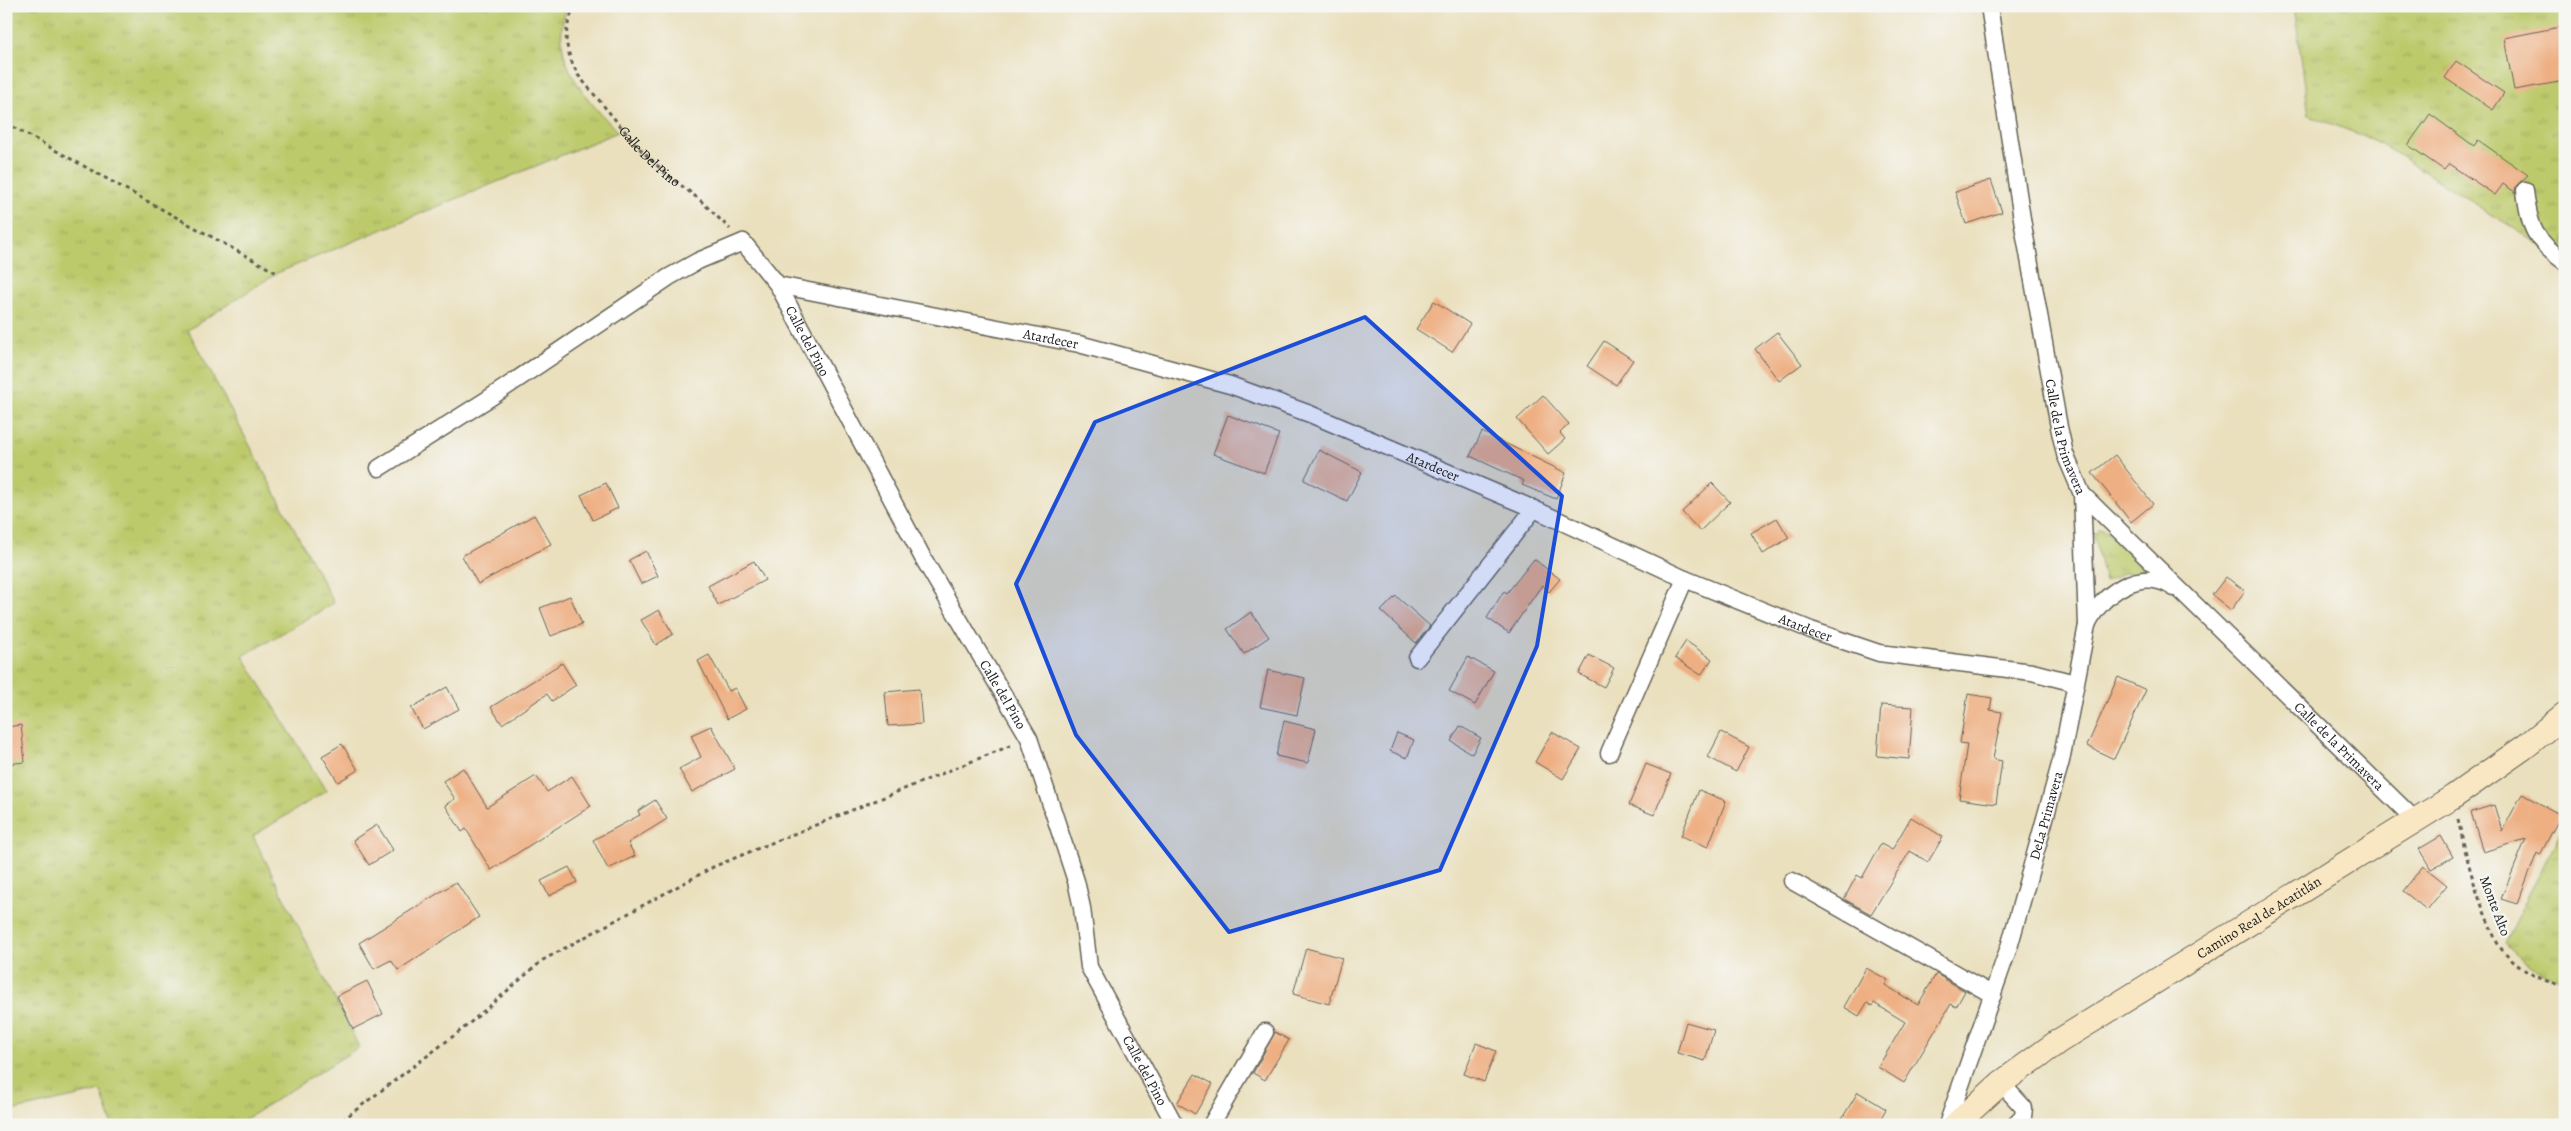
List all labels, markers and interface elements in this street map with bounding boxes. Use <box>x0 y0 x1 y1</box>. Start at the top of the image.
street label: Calle Del Pino <box>615 122 685 191</box>
street label: Calle del Pino <box>781 302 834 380</box>
street label: Atardecer <box>1021 324 1081 353</box>
street label: Calle de la Primavera <box>2041 378 2091 498</box>
street label: Atardecer <box>1403 446 1463 486</box>
street label: Atardecer <box>1775 608 1835 646</box>
street label: Calle del Pino <box>975 656 1031 733</box>
street label: Calle de la Primavera <box>2290 697 2389 795</box>
street label: DeLa Primavera <box>2024 769 2067 862</box>
street label: Camino Real de Acatitlán <box>2193 871 2325 963</box>
street label: Monte Alto <box>2475 873 2515 939</box>
street label: Calle del Pino <box>1118 1032 1172 1109</box>

